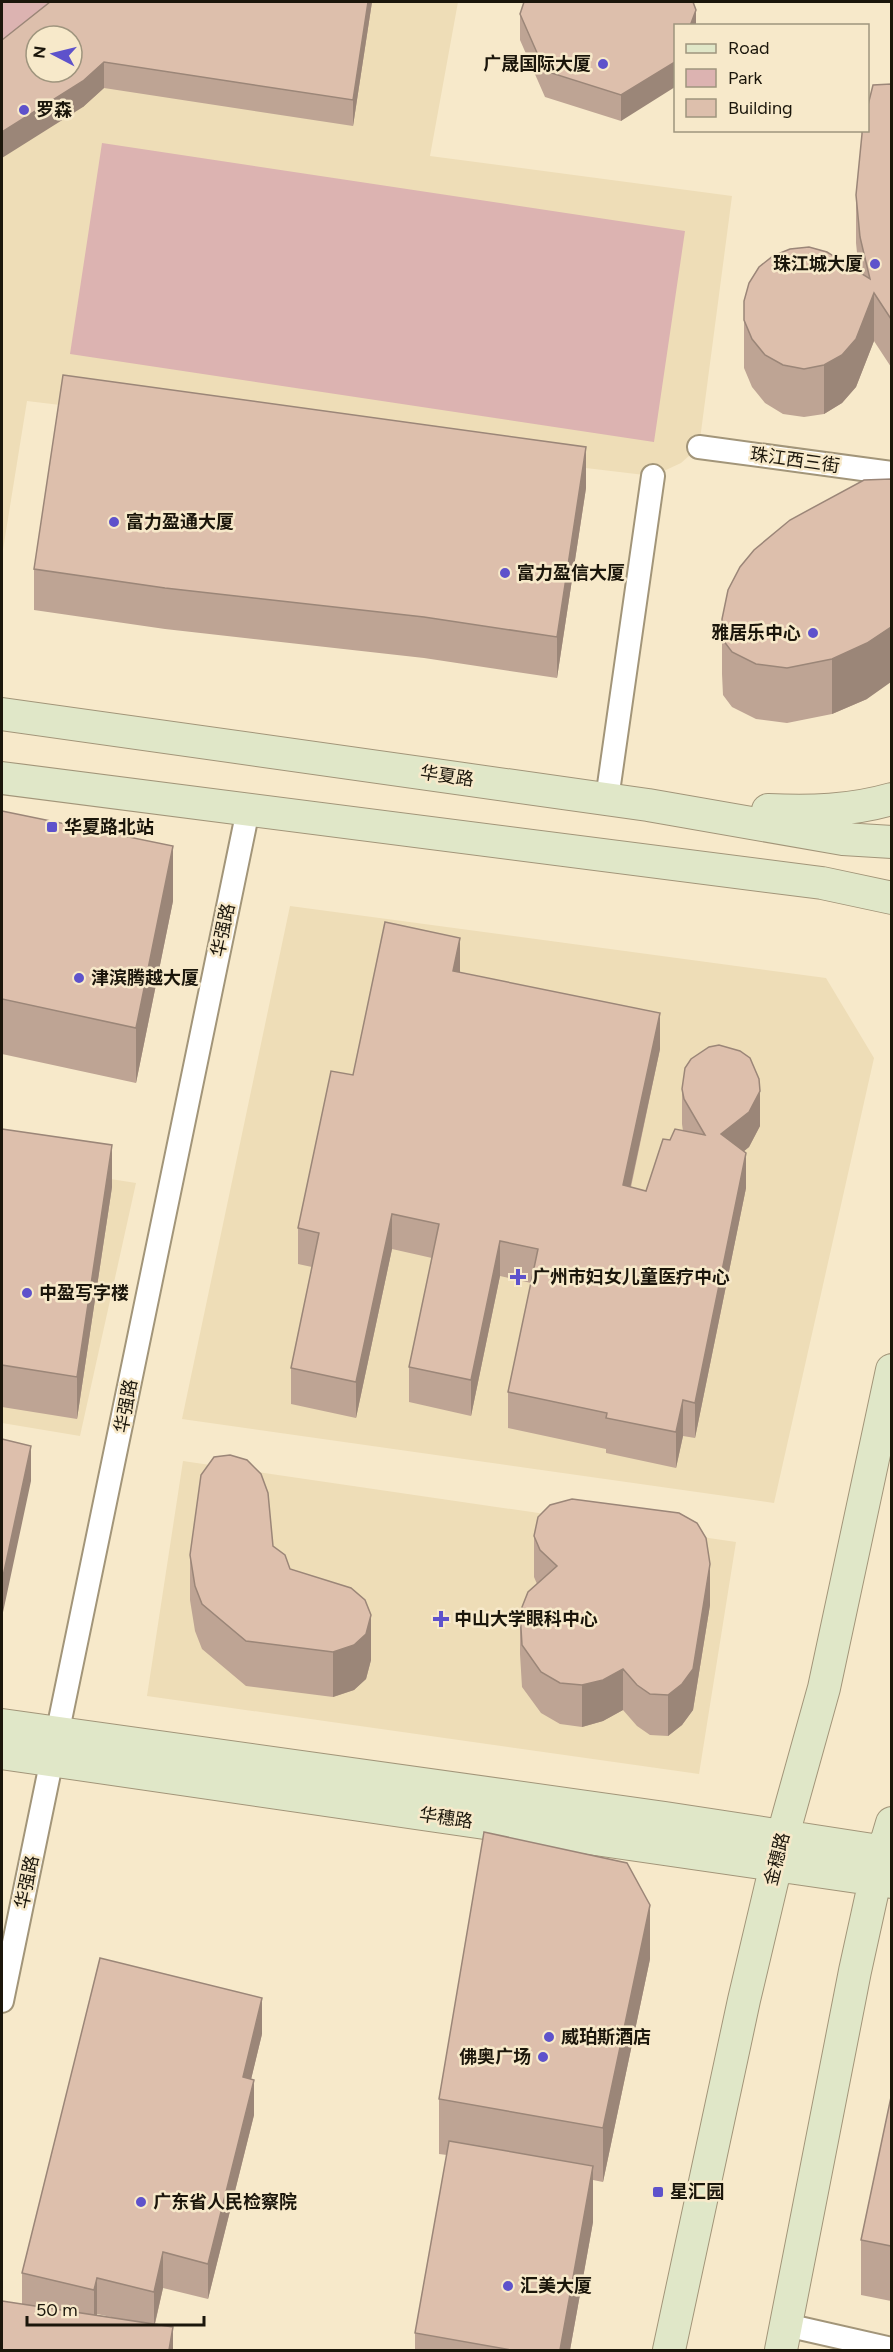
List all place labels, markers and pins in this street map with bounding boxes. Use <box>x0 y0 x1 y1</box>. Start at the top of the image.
place label: 广晟国际大厦 <box>483 53 591 75</box>
marker: 广晟国际大厦 <box>596 57 610 71</box>
place label: 罗森 <box>36 99 72 121</box>
marker: 罗森 <box>17 103 31 117</box>
place label: 珠江城大厦 <box>773 253 863 275</box>
marker: 珠江城大厦 <box>868 257 882 271</box>
place label: 富力盈通大厦 <box>126 511 234 533</box>
marker: 富力盈通大厦 <box>107 515 121 529</box>
place label: 富力盈信大厦 <box>517 562 625 584</box>
marker: 富力盈信大厦 <box>498 566 512 580</box>
place label: 雅居乐中心 <box>711 622 801 644</box>
marker: 雅居乐中心 <box>806 626 820 640</box>
place label: 华夏路北站 <box>64 816 154 838</box>
marker: 华夏路北站 <box>45 820 59 834</box>
place label: 津滨腾越大厦 <box>91 967 199 989</box>
marker: 津滨腾越大厦 <box>72 971 86 985</box>
place label: 广州市妇女儿童医疗中心 <box>532 1266 730 1288</box>
marker: 广州市妇女儿童医疗中心 <box>509 1268 527 1286</box>
place label: 中盈写字楼 <box>39 1282 129 1304</box>
marker: 中盈写字楼 <box>20 1286 34 1300</box>
place label: 中山大学眼科中心 <box>454 1608 598 1630</box>
marker: 中山大学眼科中心 <box>432 1610 450 1628</box>
place label: 威珀斯酒店 <box>561 2026 651 2048</box>
marker: 威珀斯酒店 <box>542 2030 556 2044</box>
place label: 佛奥广场 <box>459 2046 531 2068</box>
marker: 佛奥广场 <box>536 2050 550 2064</box>
place label: 星汇园 <box>670 2181 724 2203</box>
marker: 星汇园 <box>651 2185 665 2199</box>
place label: 广东省人民检察院 <box>153 2191 297 2213</box>
marker: 广东省人民检察院 <box>134 2195 148 2209</box>
place label: 汇美大厦 <box>520 2275 592 2297</box>
marker: 汇美大厦 <box>501 2279 515 2293</box>

